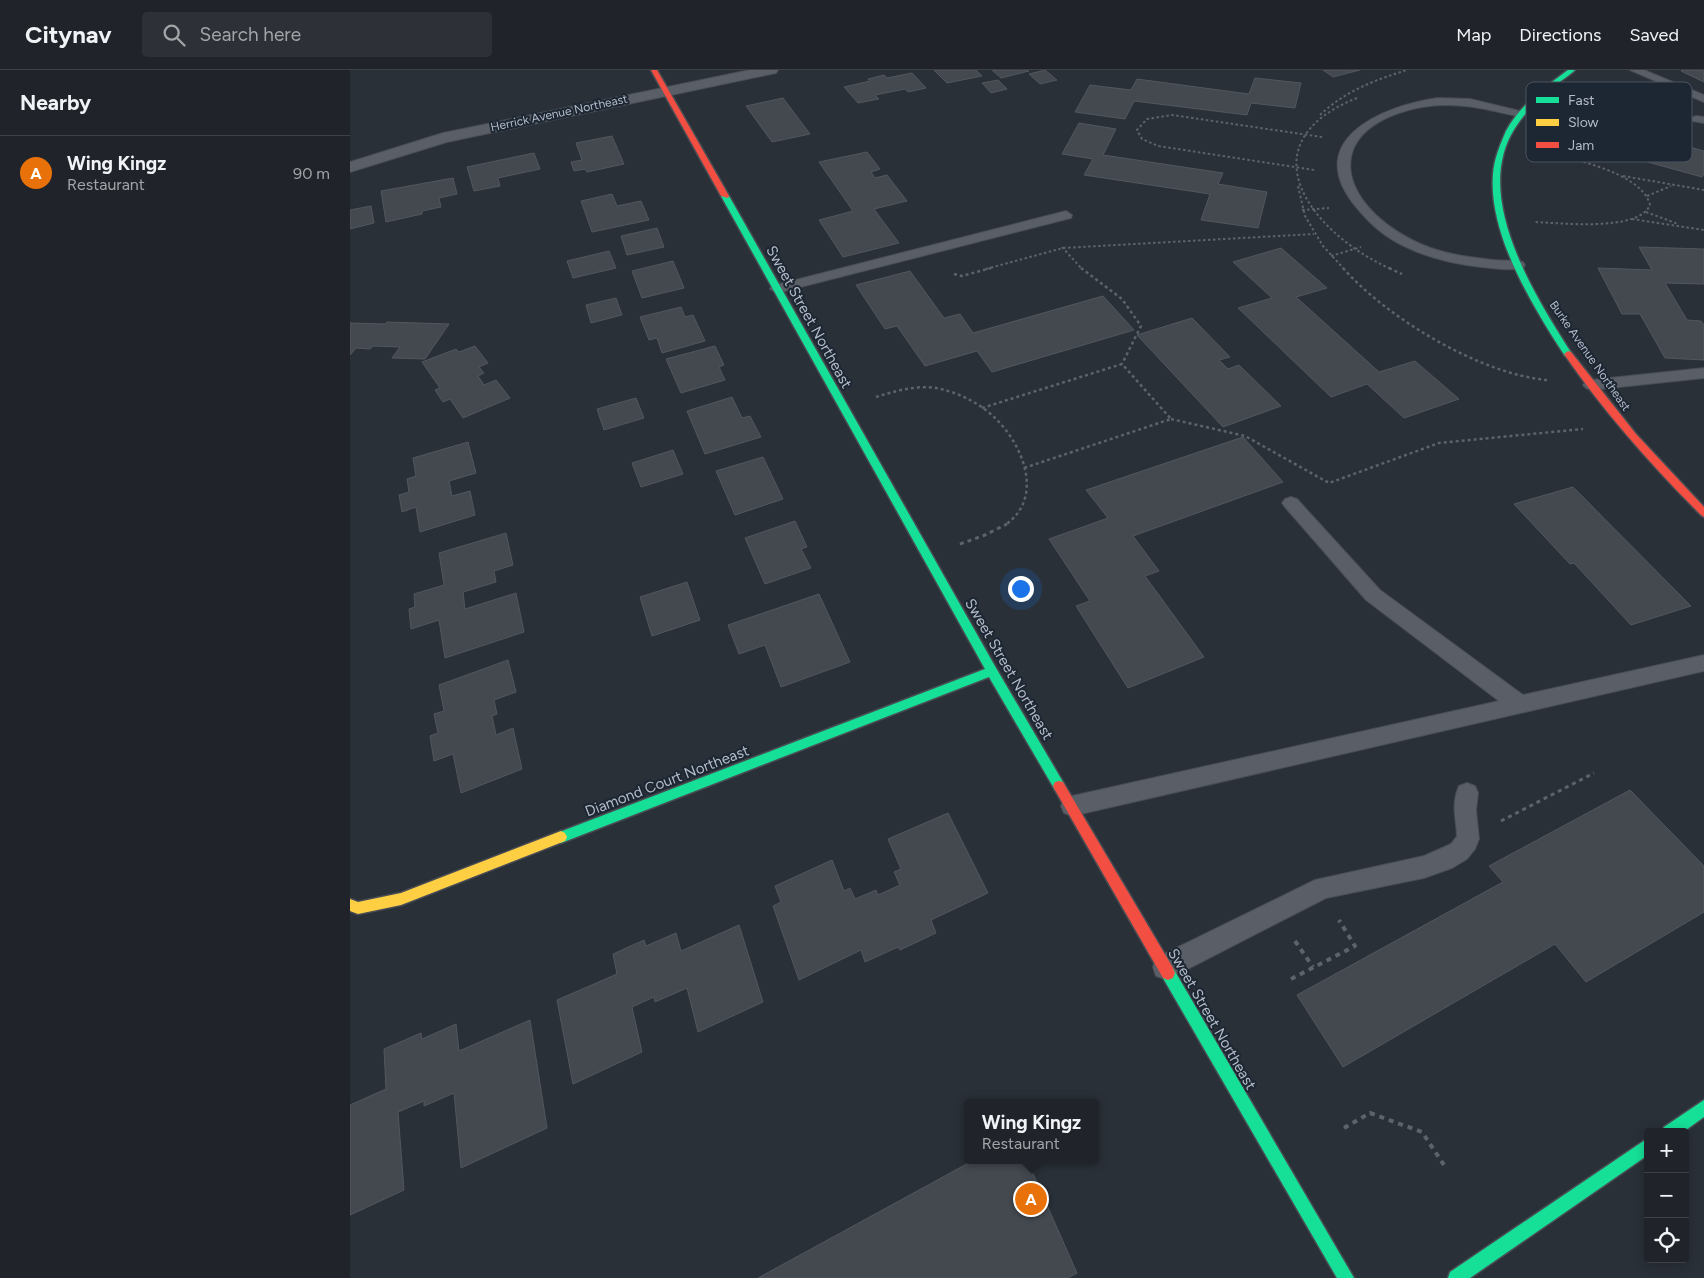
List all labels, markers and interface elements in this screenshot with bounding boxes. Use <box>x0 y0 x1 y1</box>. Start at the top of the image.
search box <box>142 12 492 57</box>
text: Citynav <box>25 20 112 49</box>
icon: search <box>160 21 188 49</box>
text: Search here <box>200 23 301 46</box>
text: Map <box>1456 24 1491 46</box>
text: Directions <box>1519 24 1601 46</box>
text: Saved <box>1629 24 1679 46</box>
legend <box>1526 82 1692 162</box>
text: Nearby <box>20 90 91 115</box>
street label: Herrick Avenue Northeast <box>489 92 629 134</box>
text: Fast <box>1568 92 1594 109</box>
text: Slow <box>1568 114 1599 131</box>
text: Jam <box>1568 137 1594 154</box>
text: Wing Kingz <box>67 152 166 175</box>
text: A <box>30 164 42 183</box>
text: 90 m <box>293 164 330 183</box>
text: Restaurant <box>67 175 145 194</box>
street label: Sweet Street Northeast <box>762 243 856 392</box>
street label: Burke Avenue Northeast <box>1547 298 1634 414</box>
your location <box>1008 576 1034 602</box>
street label: Sweet Street Northeast <box>961 595 1057 743</box>
street label: Diamond Court Northeast <box>583 741 752 821</box>
street label: Sweet Street Northeast <box>1164 945 1260 1093</box>
popup <box>964 1099 1099 1164</box>
text: Wing Kingz <box>982 1111 1081 1134</box>
map controls <box>1644 1128 1689 1263</box>
button: + <box>1644 1128 1689 1173</box>
text: Restaurant <box>982 1134 1060 1153</box>
button: − <box>1644 1173 1689 1218</box>
pin: A <box>1015 1180 1047 1218</box>
button: locate <box>1644 1218 1689 1263</box>

